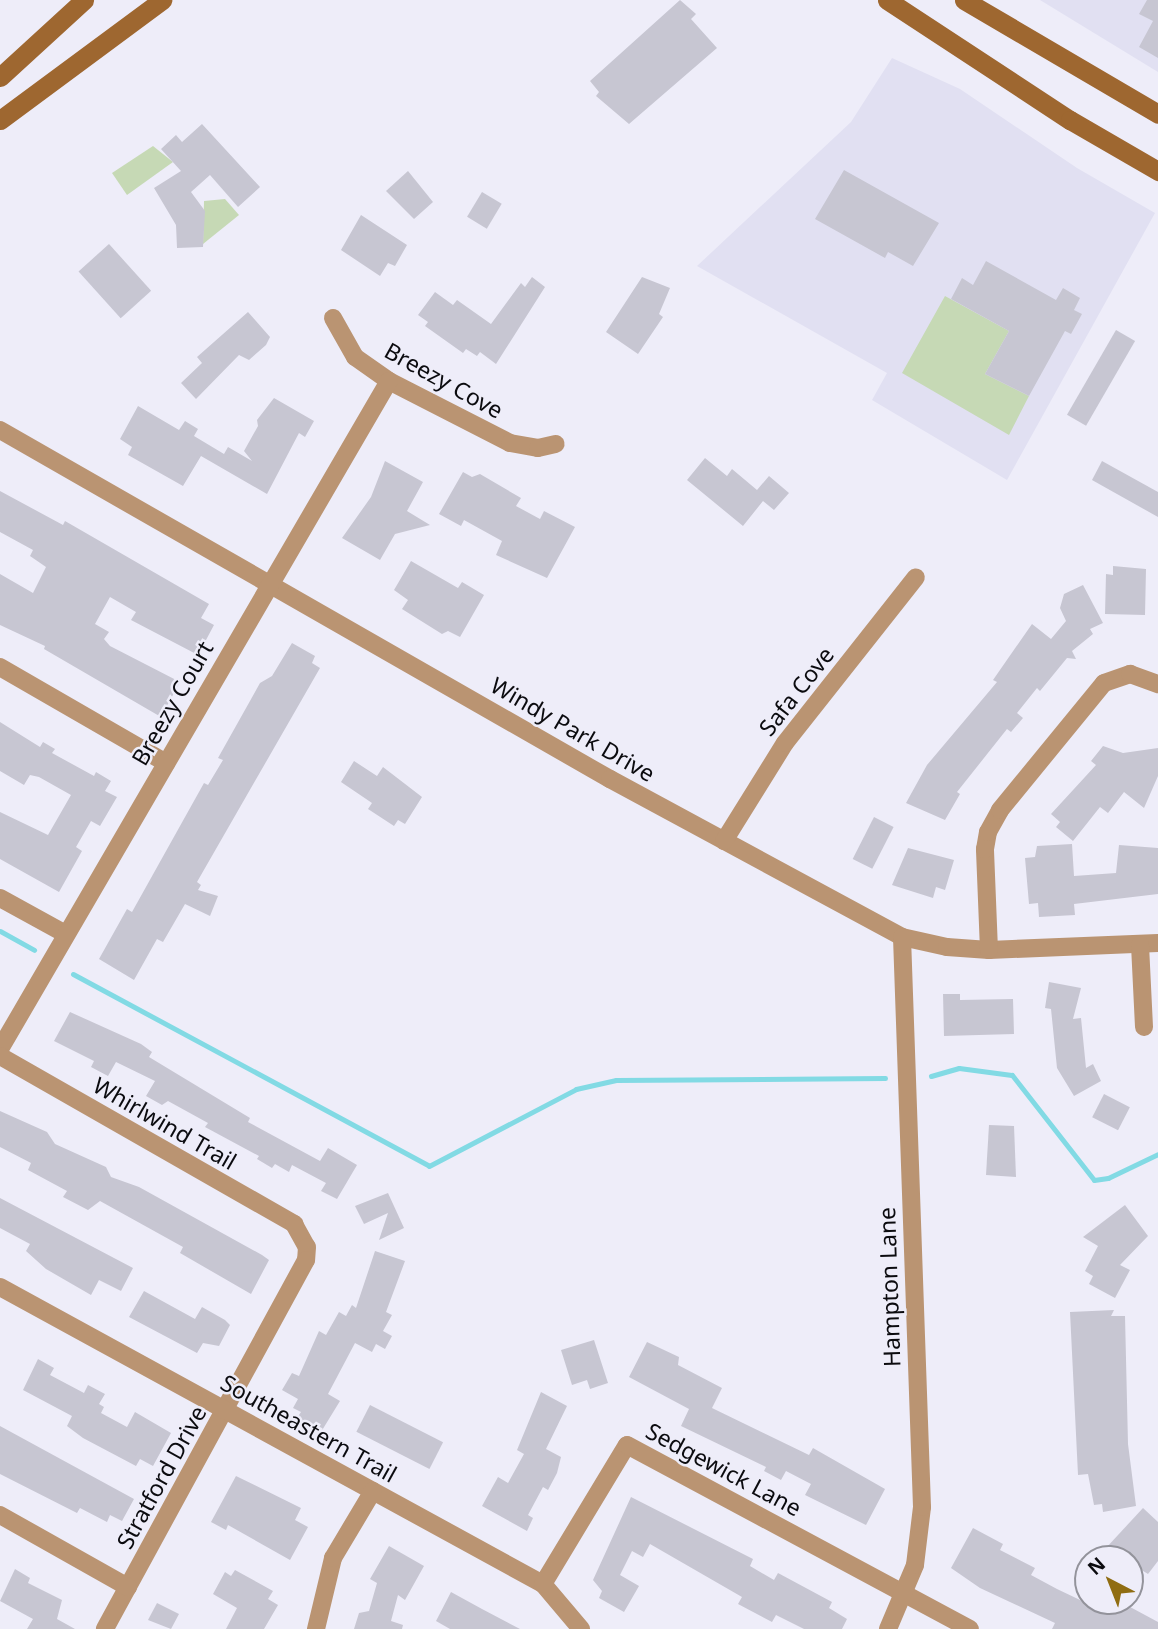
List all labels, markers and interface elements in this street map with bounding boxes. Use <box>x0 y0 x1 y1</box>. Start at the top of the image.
street label: Breezy Cove <box>380 336 508 424</box>
street label: Breezy Court <box>125 636 219 770</box>
street label: Safa Cove <box>753 641 839 741</box>
street label: Windy Park Drive <box>486 671 660 787</box>
street label: Whirlwind Trail <box>88 1071 242 1175</box>
street label: Hampton Lane <box>872 1206 906 1368</box>
street label: Southeastern Trail <box>216 1368 402 1488</box>
street label: Stratford Drive <box>110 1401 212 1553</box>
street label: Sedgewick Lane <box>642 1416 806 1522</box>
north arrow <box>1074 1545 1144 1615</box>
text: N <box>1082 1551 1111 1581</box>

